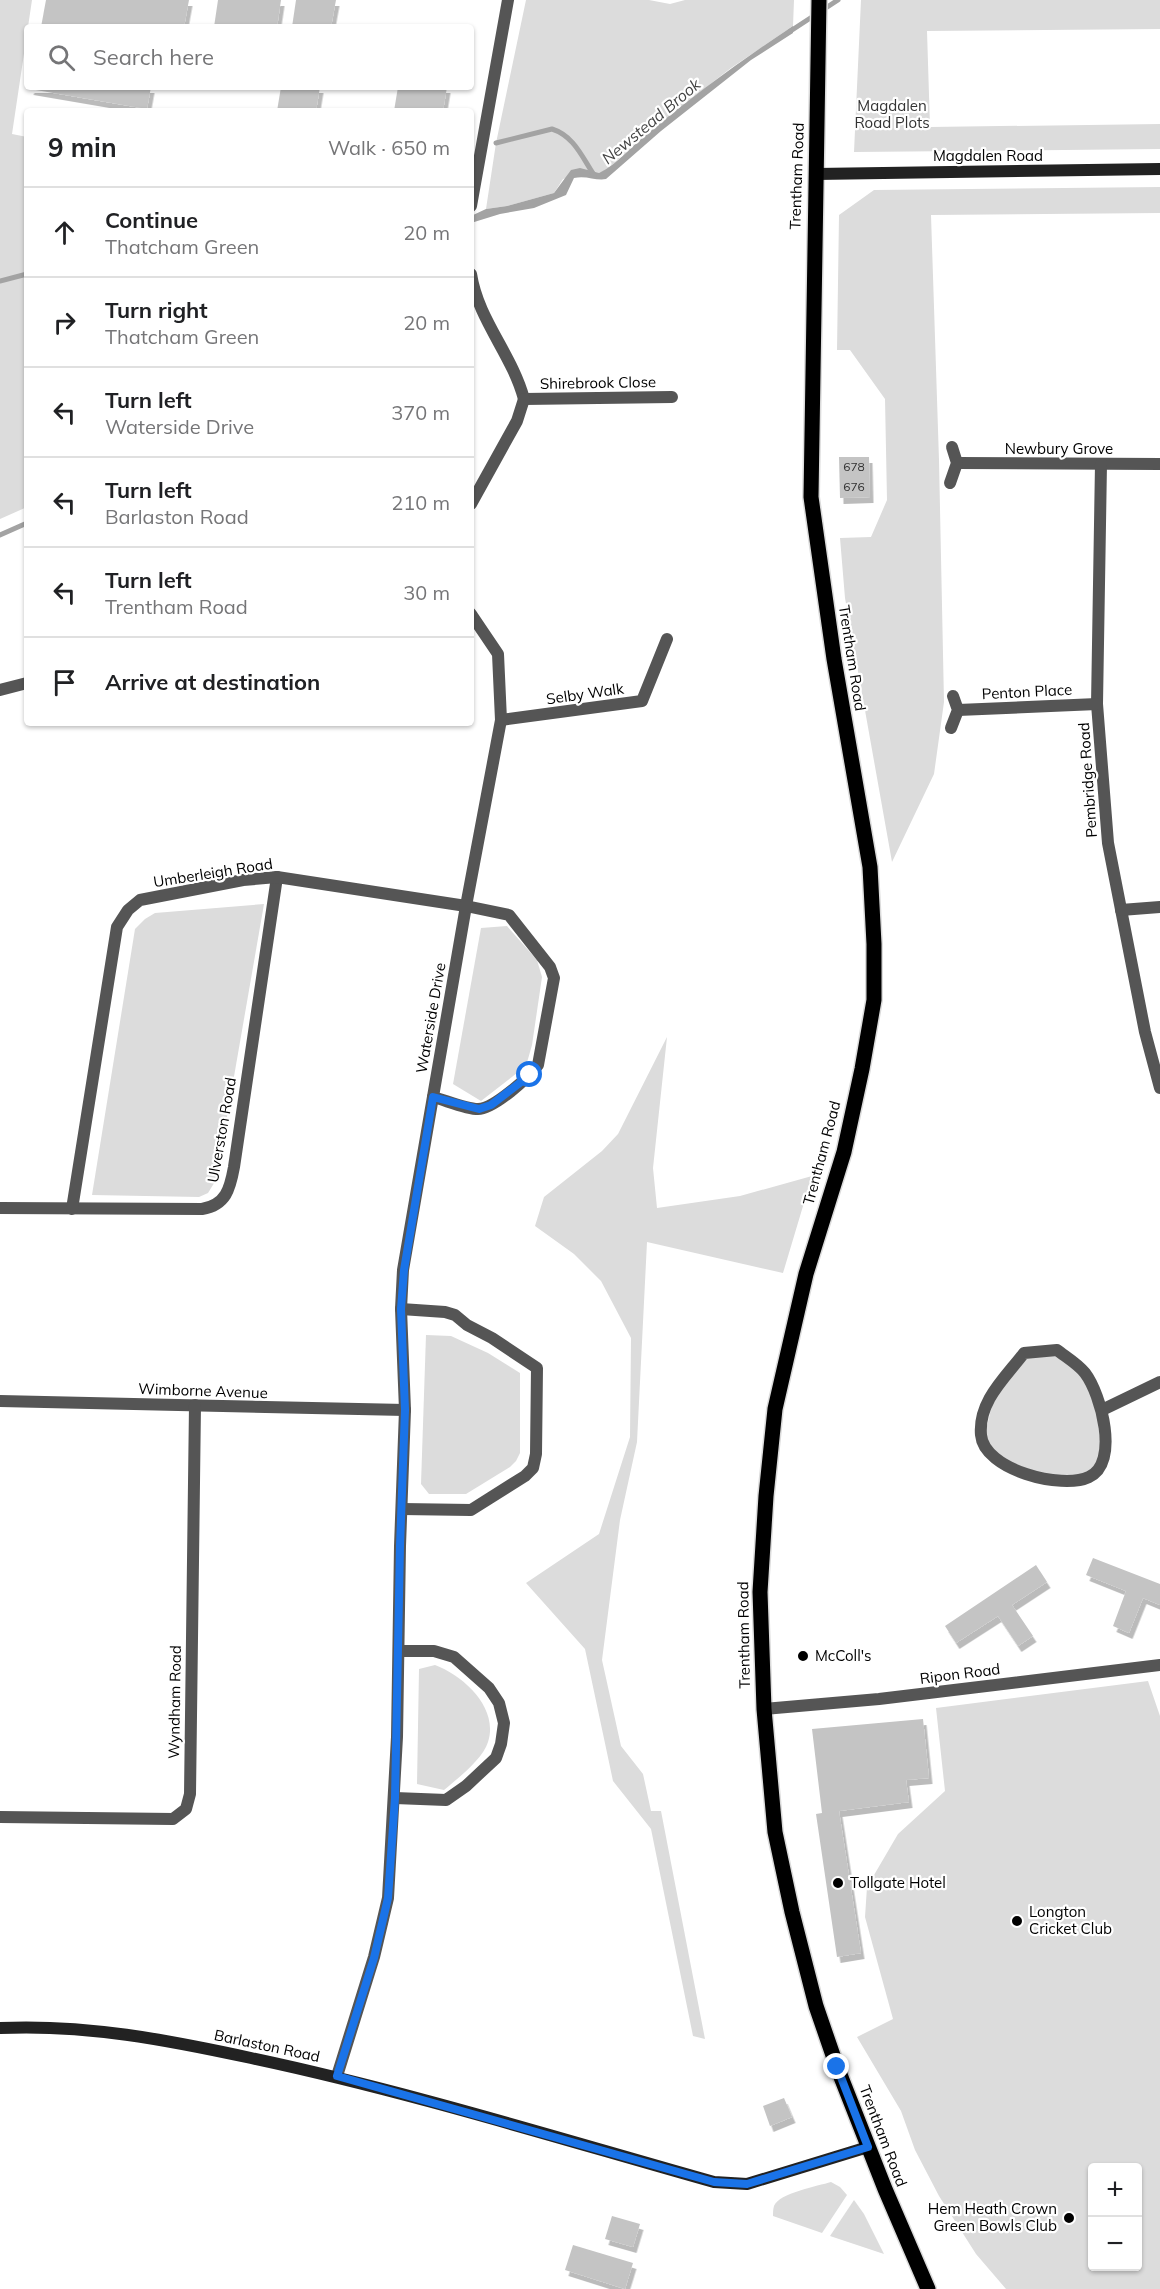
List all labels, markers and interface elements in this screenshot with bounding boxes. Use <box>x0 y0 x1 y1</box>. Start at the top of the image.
search box <box>24 24 474 90</box>
icon: search <box>45 41 78 74</box>
text: Search here <box>93 43 214 71</box>
water label: Newstead Brook <box>598 73 705 168</box>
park label: Magdalen Road Plots <box>854 96 930 132</box>
street label: Trentham Road <box>785 122 808 230</box>
text: 9 min <box>48 131 117 164</box>
text: Walk · 650 m <box>328 135 450 160</box>
street label: Magdalen Road <box>933 146 1043 165</box>
text: Continue <box>105 206 198 234</box>
icon: ahead <box>48 216 81 249</box>
text: 20 m <box>403 220 450 245</box>
text: Thatcham Green <box>105 234 259 259</box>
text: Turn right <box>105 296 208 324</box>
icon: right <box>48 306 81 339</box>
text: 20 m <box>403 310 450 335</box>
text: Thatcham Green <box>105 324 259 349</box>
street label: Shirebrook Close <box>540 372 656 393</box>
text: Turn left <box>105 386 192 414</box>
icon: left <box>48 396 81 429</box>
text: 370 m <box>391 400 450 425</box>
text: Waterside Drive <box>105 414 254 439</box>
street label: Newbury Grove <box>1005 439 1113 458</box>
house number: 678 <box>843 459 865 474</box>
text: Turn left <box>105 476 192 504</box>
house number: 676 <box>843 479 865 494</box>
icon: left <box>48 486 81 519</box>
text: 210 m <box>391 490 450 515</box>
text: Barlaston Road <box>105 504 249 529</box>
text: Turn left <box>105 566 192 594</box>
icon: left <box>48 576 81 609</box>
text: 30 m <box>403 580 450 605</box>
text: Trentham Road <box>105 594 248 619</box>
street label: Trentham Road <box>835 604 870 712</box>
icon: arrive <box>48 666 81 699</box>
text: Arrive at destination <box>105 668 320 696</box>
street label: Selby Walk <box>545 679 625 708</box>
street label: Penton Place <box>981 680 1073 703</box>
street label: Pembridge Road <box>1074 722 1101 838</box>
street label: Umberleigh Road <box>152 854 274 891</box>
street label: Waterside Drive <box>411 961 450 1075</box>
route start <box>516 1061 542 1087</box>
street label: Ulverston Road <box>203 1076 240 1184</box>
street label: Trentham Road <box>798 1099 845 1207</box>
street label: Wimborne Avenue <box>138 1379 268 1402</box>
street label: Trentham Road <box>733 1581 754 1689</box>
street label: Wyndham Road <box>164 1645 185 1759</box>
place label: McColl's <box>815 1646 872 1665</box>
marker: McColl's <box>796 1649 810 1663</box>
street label: Ripon Road <box>919 1659 1001 1688</box>
place label: Tollgate Hotel <box>850 1873 946 1892</box>
marker: Tollgate Hotel <box>831 1876 845 1890</box>
place label: Longton Cricket Club <box>1029 1902 1112 1938</box>
marker: Longton Cricket Club <box>1010 1914 1024 1928</box>
street label: Barlaston Road <box>212 2025 322 2066</box>
route end <box>823 2053 849 2079</box>
street label: Trentham Road <box>855 2082 912 2189</box>
map controls <box>1088 2163 1142 2271</box>
button: + <box>1088 2163 1142 2217</box>
place label: Hem Heath Crown Green Bowls Club <box>928 2199 1057 2235</box>
marker: Hem Heath Crown Green Bowls Club <box>1062 2211 1076 2225</box>
button: − <box>1088 2217 1142 2271</box>

